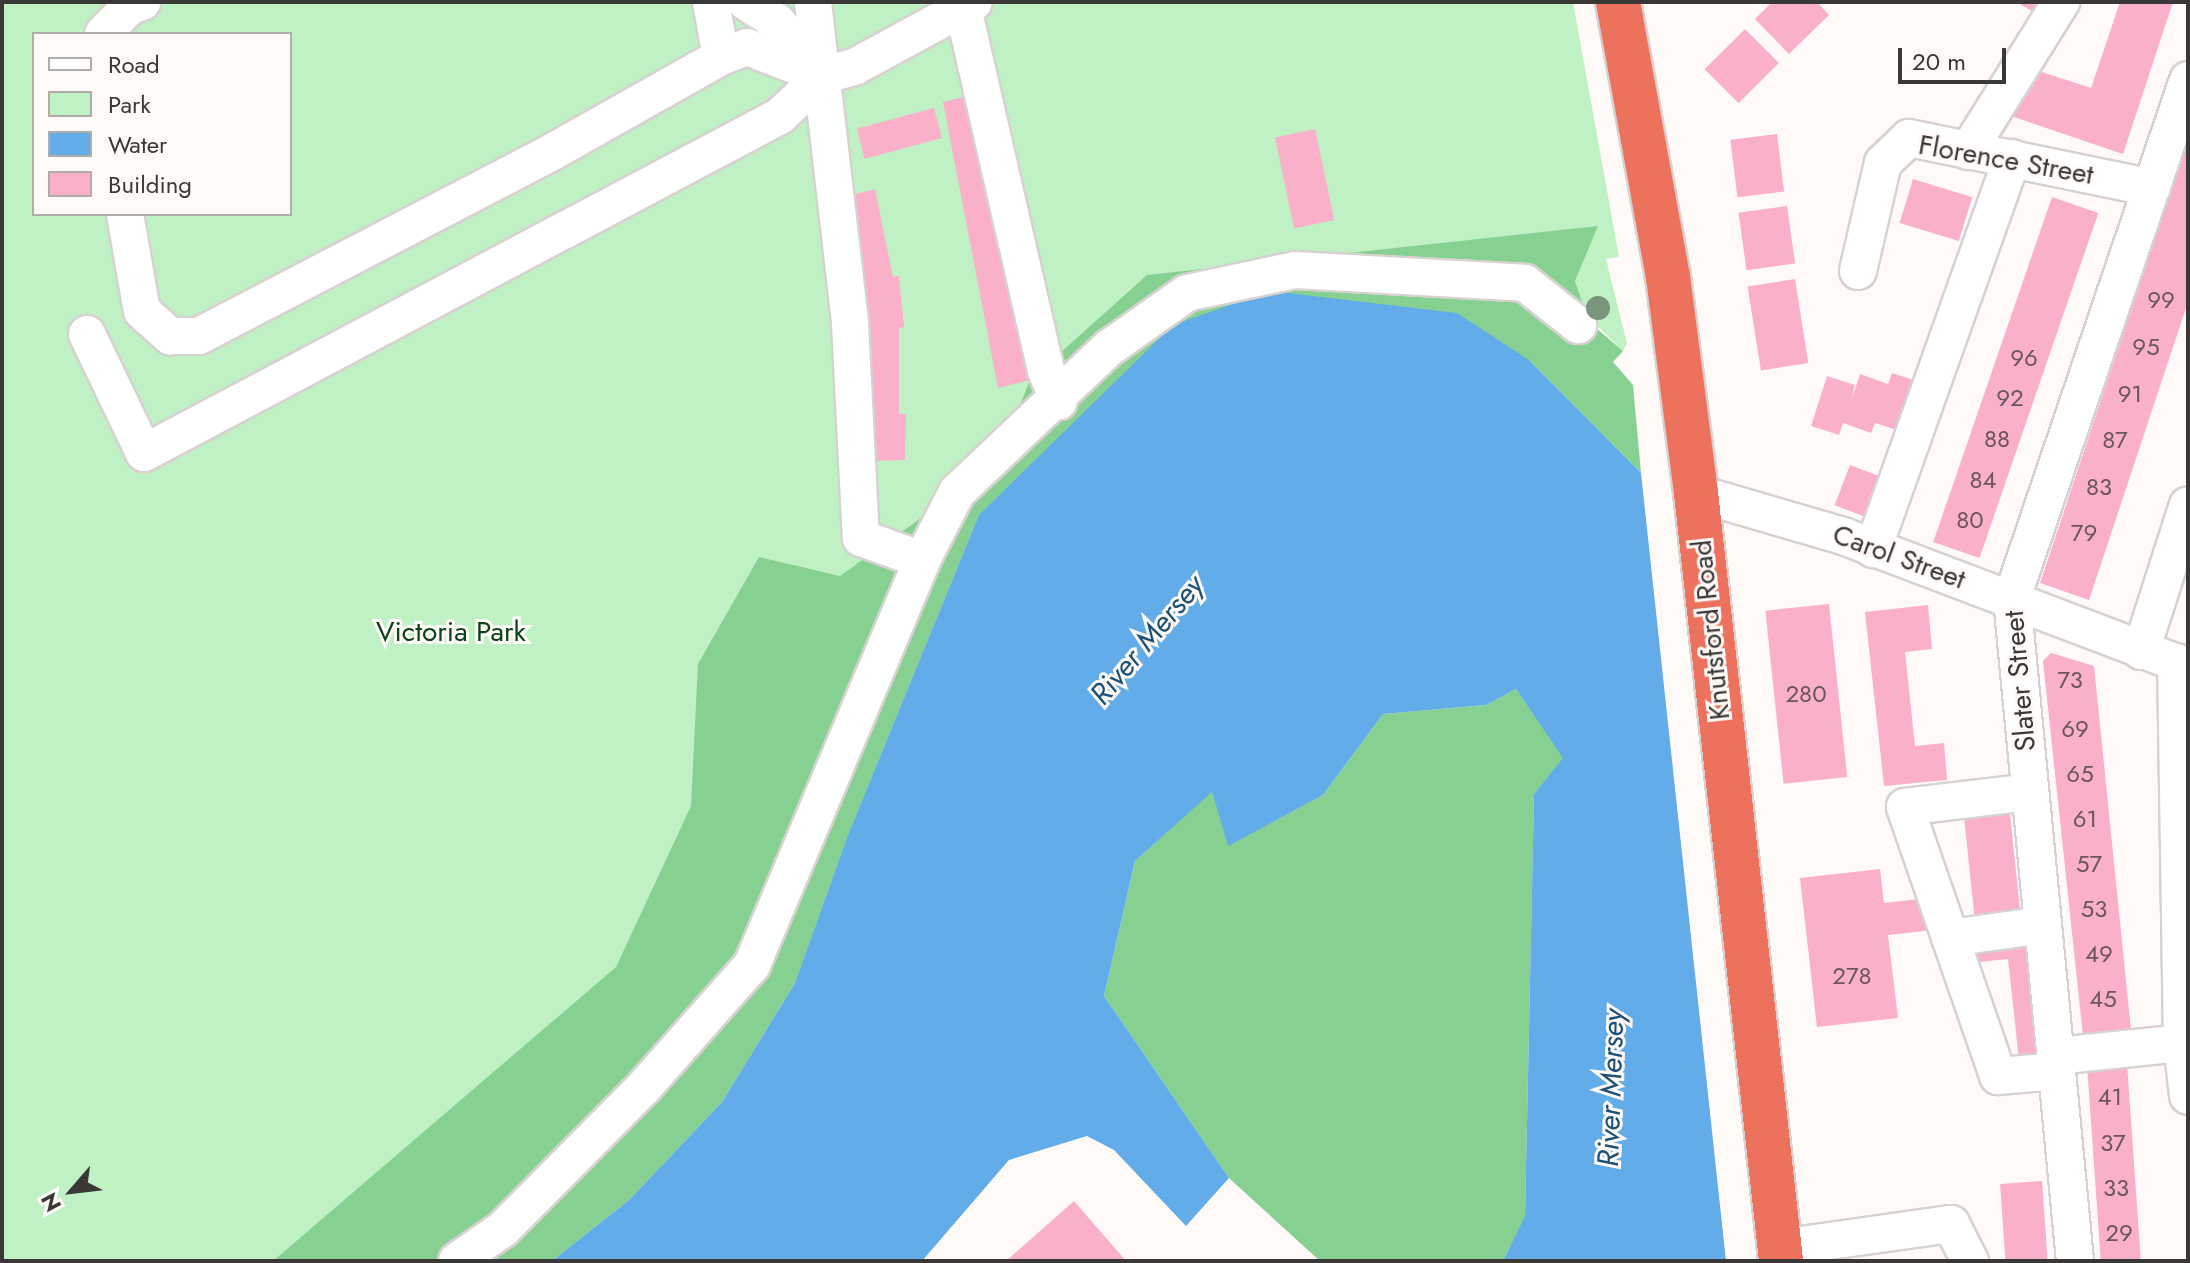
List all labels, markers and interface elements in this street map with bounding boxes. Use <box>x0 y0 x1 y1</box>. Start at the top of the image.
legend <box>32 32 292 216</box>
scale bar <box>1902 32 2010 82</box>
text: 20 m <box>1912 44 1966 79</box>
text: Road <box>108 47 160 82</box>
text: Park <box>108 87 151 122</box>
text: Water <box>108 127 167 162</box>
street label: Florence Street <box>1916 128 2096 192</box>
text: Building <box>108 167 192 202</box>
house number: 99 <box>2147 286 2175 314</box>
house number: 95 <box>2132 333 2160 361</box>
house number: 96 <box>2010 344 2038 372</box>
house number: 91 <box>2118 380 2142 408</box>
house number: 92 <box>1996 384 2024 412</box>
house number: 88 <box>1984 425 2010 453</box>
house number: 87 <box>2102 426 2128 454</box>
house number: 84 <box>1969 466 1997 494</box>
house number: 83 <box>2086 473 2112 501</box>
house number: 80 <box>1956 506 1984 534</box>
street label: Carol Street <box>1828 517 1970 597</box>
house number: 79 <box>2071 519 2097 547</box>
street label: Knutsford Road <box>1685 538 1737 722</box>
water label: River Mersey <box>1082 568 1212 712</box>
street label: Slater Street <box>1997 609 2043 753</box>
park label: Victoria Park <box>376 615 526 649</box>
house number: 73 <box>2057 666 2083 694</box>
house number: 280 <box>1785 680 1827 708</box>
house number: 69 <box>2061 715 2089 743</box>
house number: 65 <box>2066 760 2094 788</box>
house number: 61 <box>2073 805 2097 833</box>
house number: 57 <box>2076 850 2102 878</box>
house number: 53 <box>2081 895 2107 923</box>
house number: 49 <box>2085 940 2113 968</box>
house number: 278 <box>1832 962 1872 990</box>
house number: 45 <box>2089 985 2117 1013</box>
water label: River Mersey <box>1590 1008 1632 1168</box>
house number: 41 <box>2098 1083 2122 1111</box>
house number: 37 <box>2100 1129 2126 1157</box>
north arrow <box>32 1151 112 1231</box>
house number: 33 <box>2103 1174 2129 1202</box>
text: N <box>33 1187 69 1217</box>
house number: 29 <box>2105 1219 2133 1247</box>

